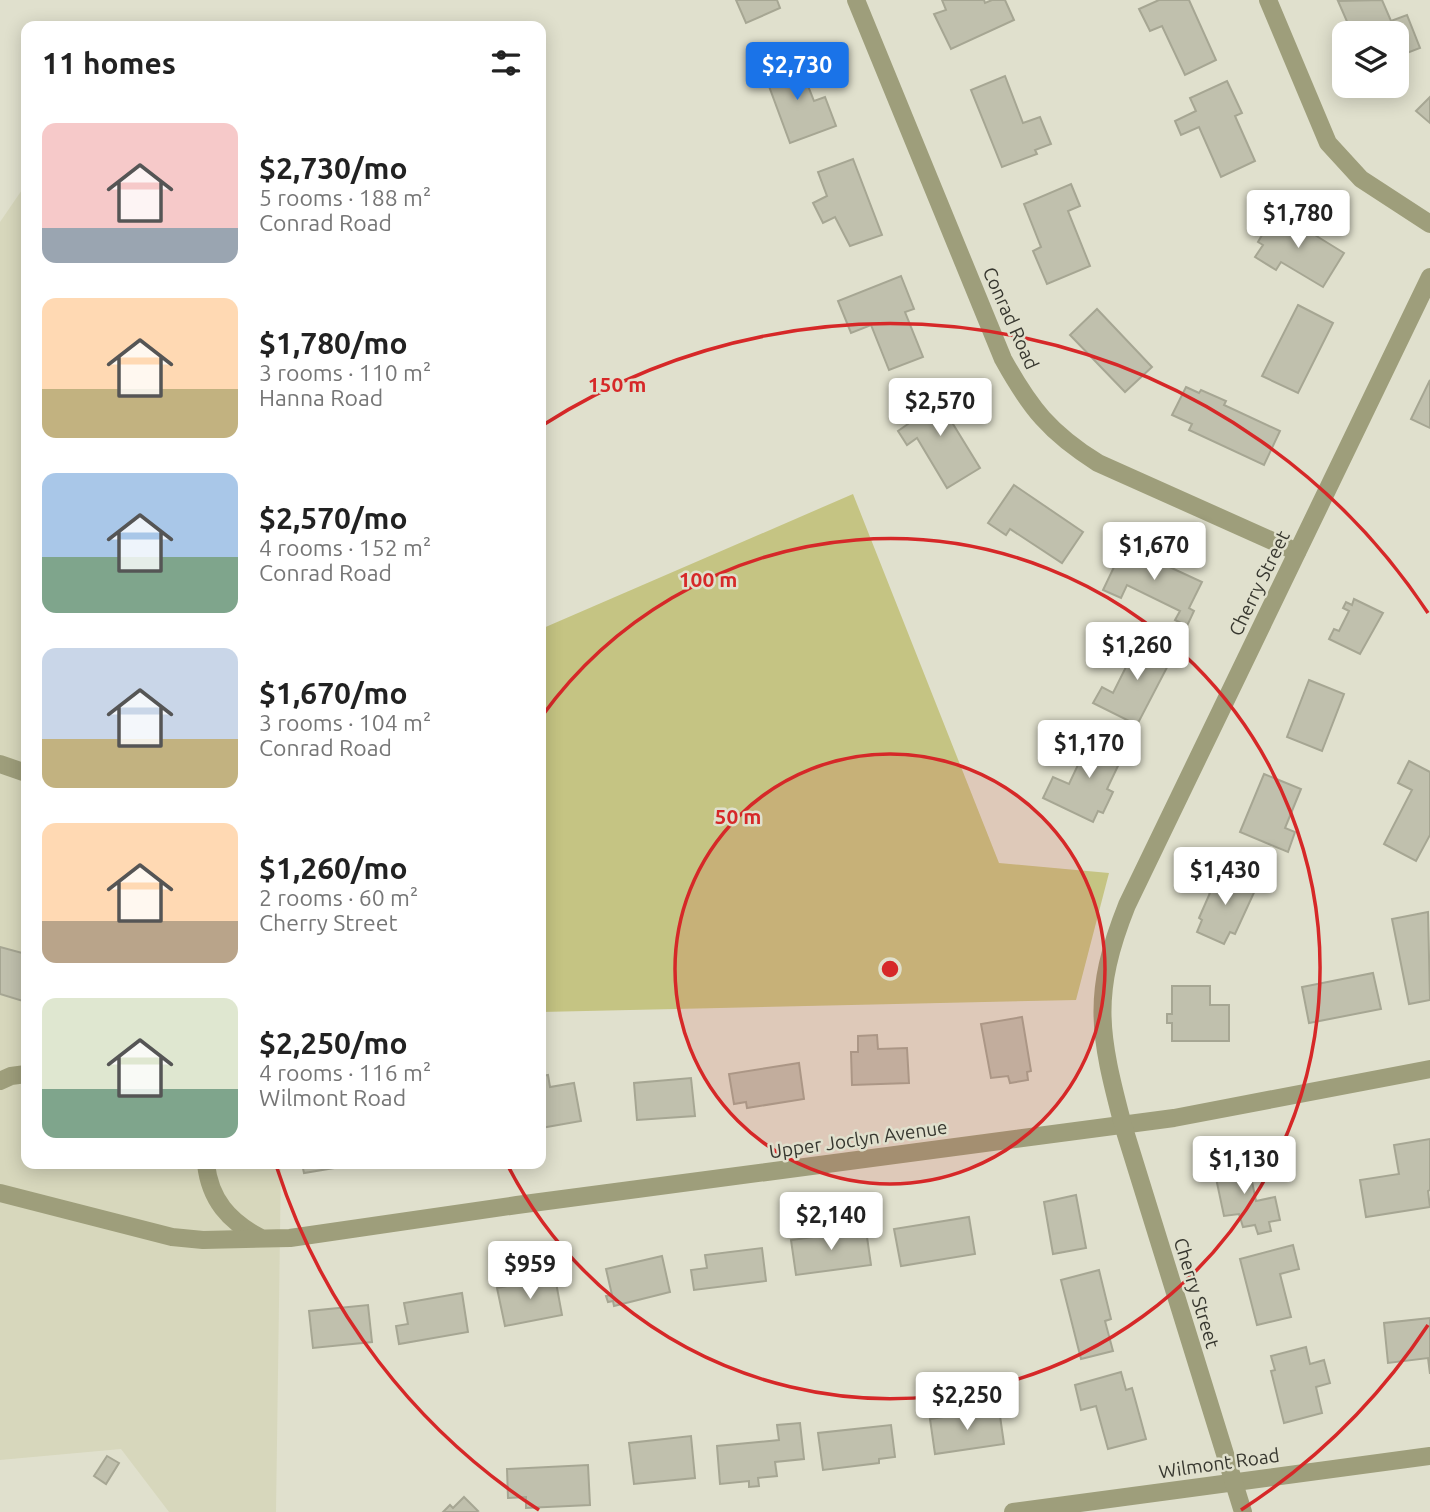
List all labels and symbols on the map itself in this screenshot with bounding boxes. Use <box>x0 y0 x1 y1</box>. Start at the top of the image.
pin: $2,730 <box>740 42 854 102</box>
pin: $1,780 <box>1241 190 1355 250</box>
street label: Conrad Road <box>979 263 1043 373</box>
text: 150 m <box>588 372 646 396</box>
pin: $2,570 <box>883 378 997 438</box>
pin: $1,670 <box>1097 522 1211 582</box>
street label: Cherry Street <box>1224 526 1294 639</box>
text: 100 m <box>679 567 737 591</box>
pin: $1,260 <box>1080 622 1194 682</box>
pin: $1,170 <box>1032 720 1146 780</box>
text: 50 m <box>715 804 761 828</box>
pin: $1,430 <box>1168 848 1282 907</box>
centre of rings <box>878 957 902 981</box>
street label: Upper Joclyn Avenue <box>767 1116 949 1162</box>
pin: $1,130 <box>1187 1136 1301 1196</box>
pin: $2,140 <box>774 1192 888 1252</box>
street label: Cherry Street <box>1170 1235 1224 1351</box>
pin: $959 <box>489 1242 571 1301</box>
pin: $2,250 <box>910 1372 1024 1432</box>
street label: Wilmont Road <box>1157 1444 1281 1482</box>

